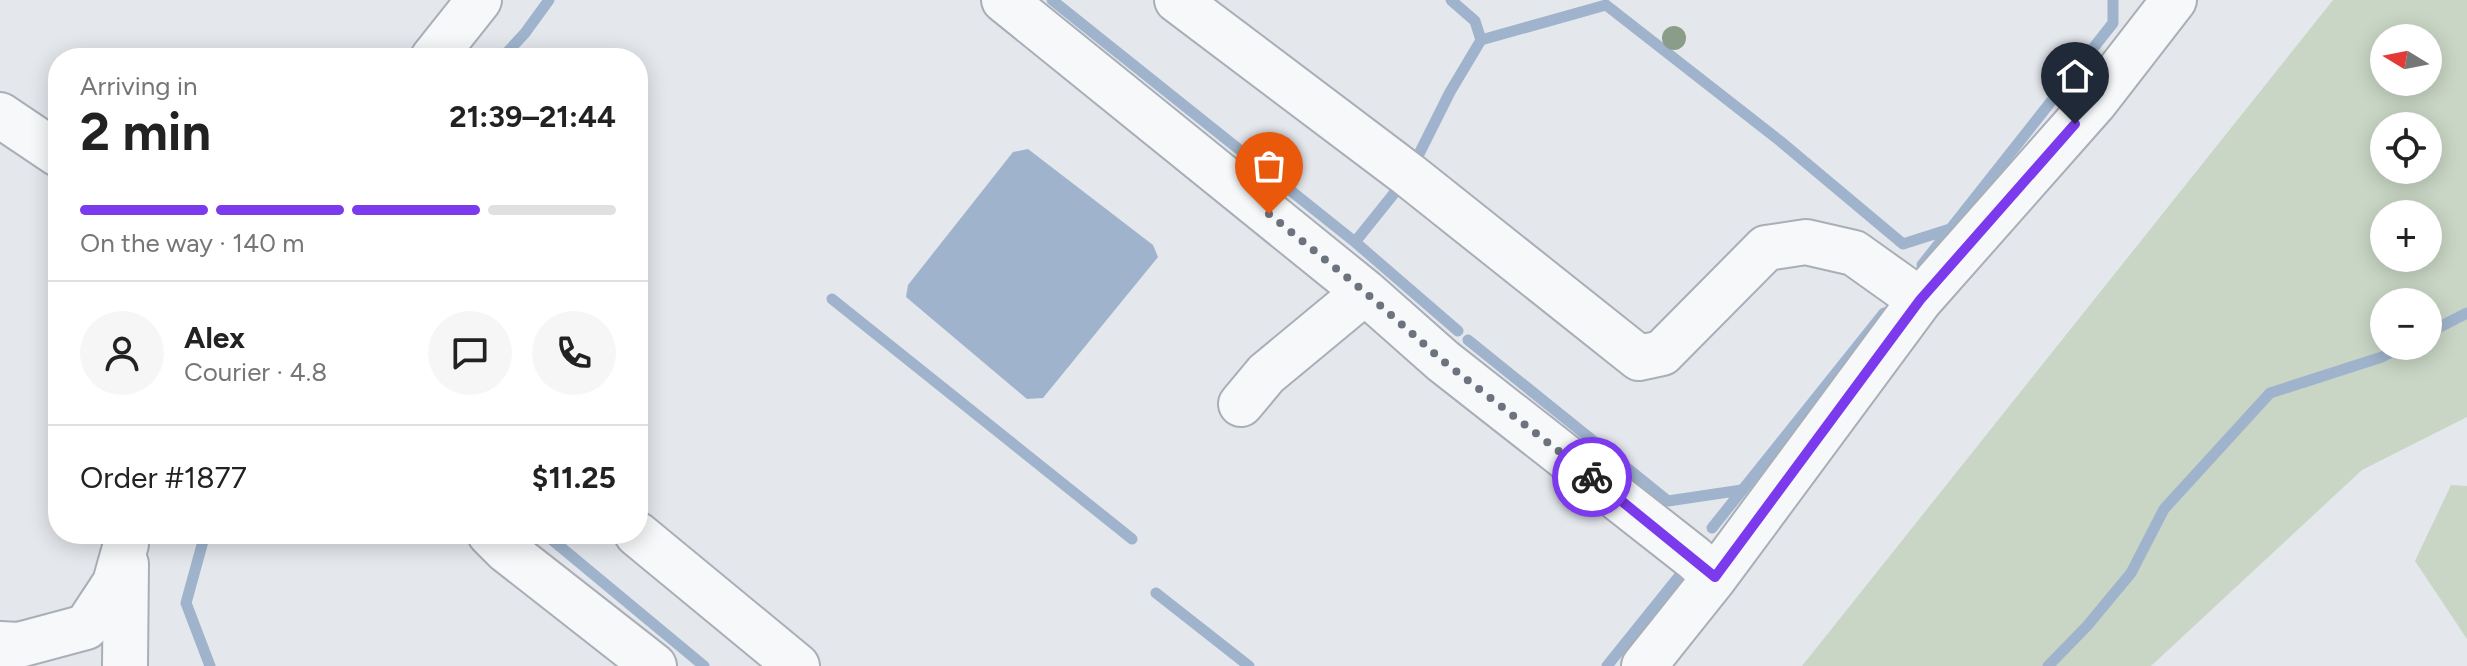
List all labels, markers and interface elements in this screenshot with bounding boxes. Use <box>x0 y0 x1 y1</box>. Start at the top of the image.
north arrow <box>2370 24 2442 96</box>
map controls <box>2370 24 2442 360</box>
pin <box>2041 42 2109 124</box>
icon: home <box>2053 54 2097 98</box>
text: Arriving in <box>80 70 198 102</box>
text: 21:39–21:44 <box>449 98 616 135</box>
text: 2 min <box>80 101 211 163</box>
button: locate <box>2370 112 2442 184</box>
pin <box>1235 132 1303 214</box>
icon: bag <box>1247 144 1291 188</box>
button: + <box>2370 200 2442 272</box>
text: On the way · 140 m <box>80 227 304 259</box>
button: − <box>2370 288 2442 360</box>
button: person <box>80 311 164 395</box>
button: chat <box>428 311 512 395</box>
button: phone <box>532 311 616 395</box>
text: Alex <box>184 319 245 356</box>
text: Courier · 4.8 <box>184 356 327 388</box>
courier <box>1552 437 1632 517</box>
icon: bike <box>1570 455 1614 499</box>
text: Order #1877 <box>80 459 247 496</box>
text: $11.25 <box>532 459 616 496</box>

